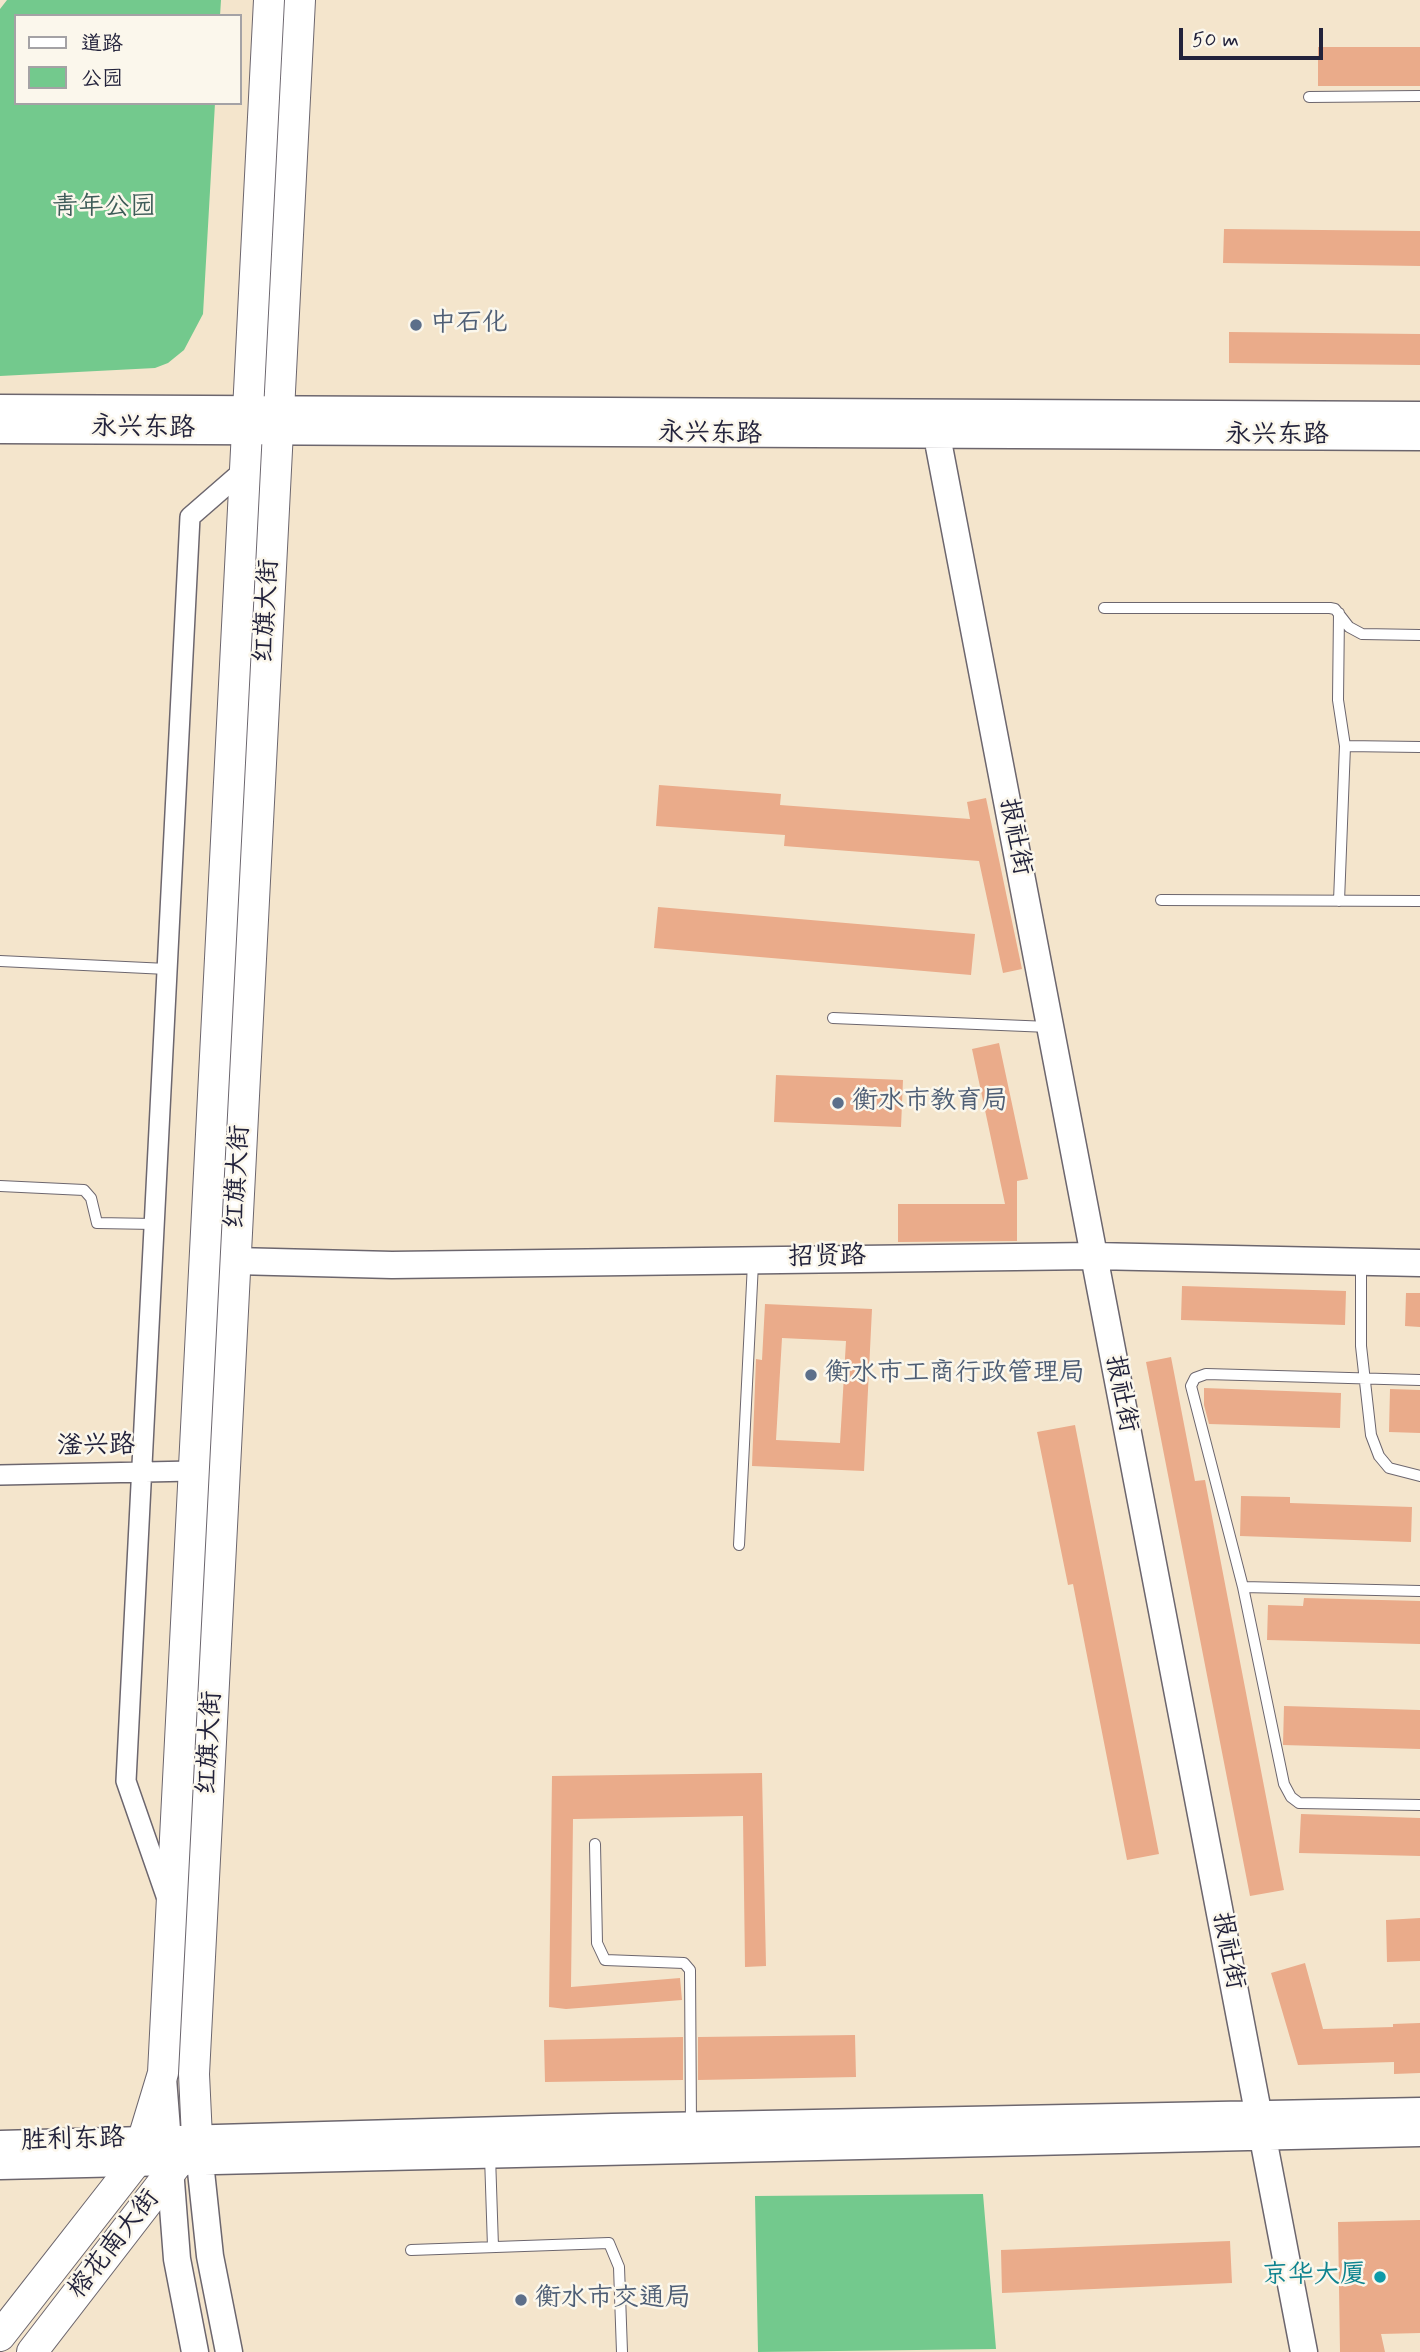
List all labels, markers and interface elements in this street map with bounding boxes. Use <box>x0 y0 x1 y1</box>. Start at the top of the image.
legend <box>14 14 242 105</box>
scale bar <box>1182 14 1326 58</box>
text: 50 m <box>1192 26 1239 54</box>
text: 道路 <box>81 30 123 58</box>
text: 公园 <box>81 65 123 93</box>
park label: 青年公园 <box>52 193 156 225</box>
place label: 中石化 <box>430 309 508 341</box>
marker: 中石化 <box>408 317 424 333</box>
street label: 永兴东路 <box>91 412 195 446</box>
street label: 永兴东路 <box>658 418 762 452</box>
street label: 永兴东路 <box>1225 421 1329 453</box>
street label: 红旗大街 <box>250 558 286 664</box>
street label: 报社街 <box>991 796 1037 878</box>
place label: 衡水市教育局 <box>852 1087 1008 1119</box>
marker: 衡水市教育局 <box>830 1095 846 1111</box>
street label: 红旗大街 <box>221 1124 257 1230</box>
street label: 招贤路 <box>788 1242 866 1274</box>
street label: 报社街 <box>1097 1353 1143 1435</box>
place label: 衡水市工商行政管理局 <box>825 1359 1085 1391</box>
marker: 衡水市工商行政管理局 <box>803 1367 819 1383</box>
street label: 滏兴路 <box>57 1431 135 1463</box>
street label: 红旗大街 <box>193 1690 229 1796</box>
street label: 报社街 <box>1204 1910 1250 1992</box>
street label: 胜利东路 <box>20 2124 126 2158</box>
street label: 榕花南大街 <box>63 2184 167 2306</box>
place label: 京华大厦 <box>1262 2261 1366 2293</box>
marker: 京华大厦 <box>1372 2269 1388 2285</box>
place label: 衡水市交通局 <box>535 2284 691 2316</box>
marker: 衡水市交通局 <box>513 2292 529 2308</box>

